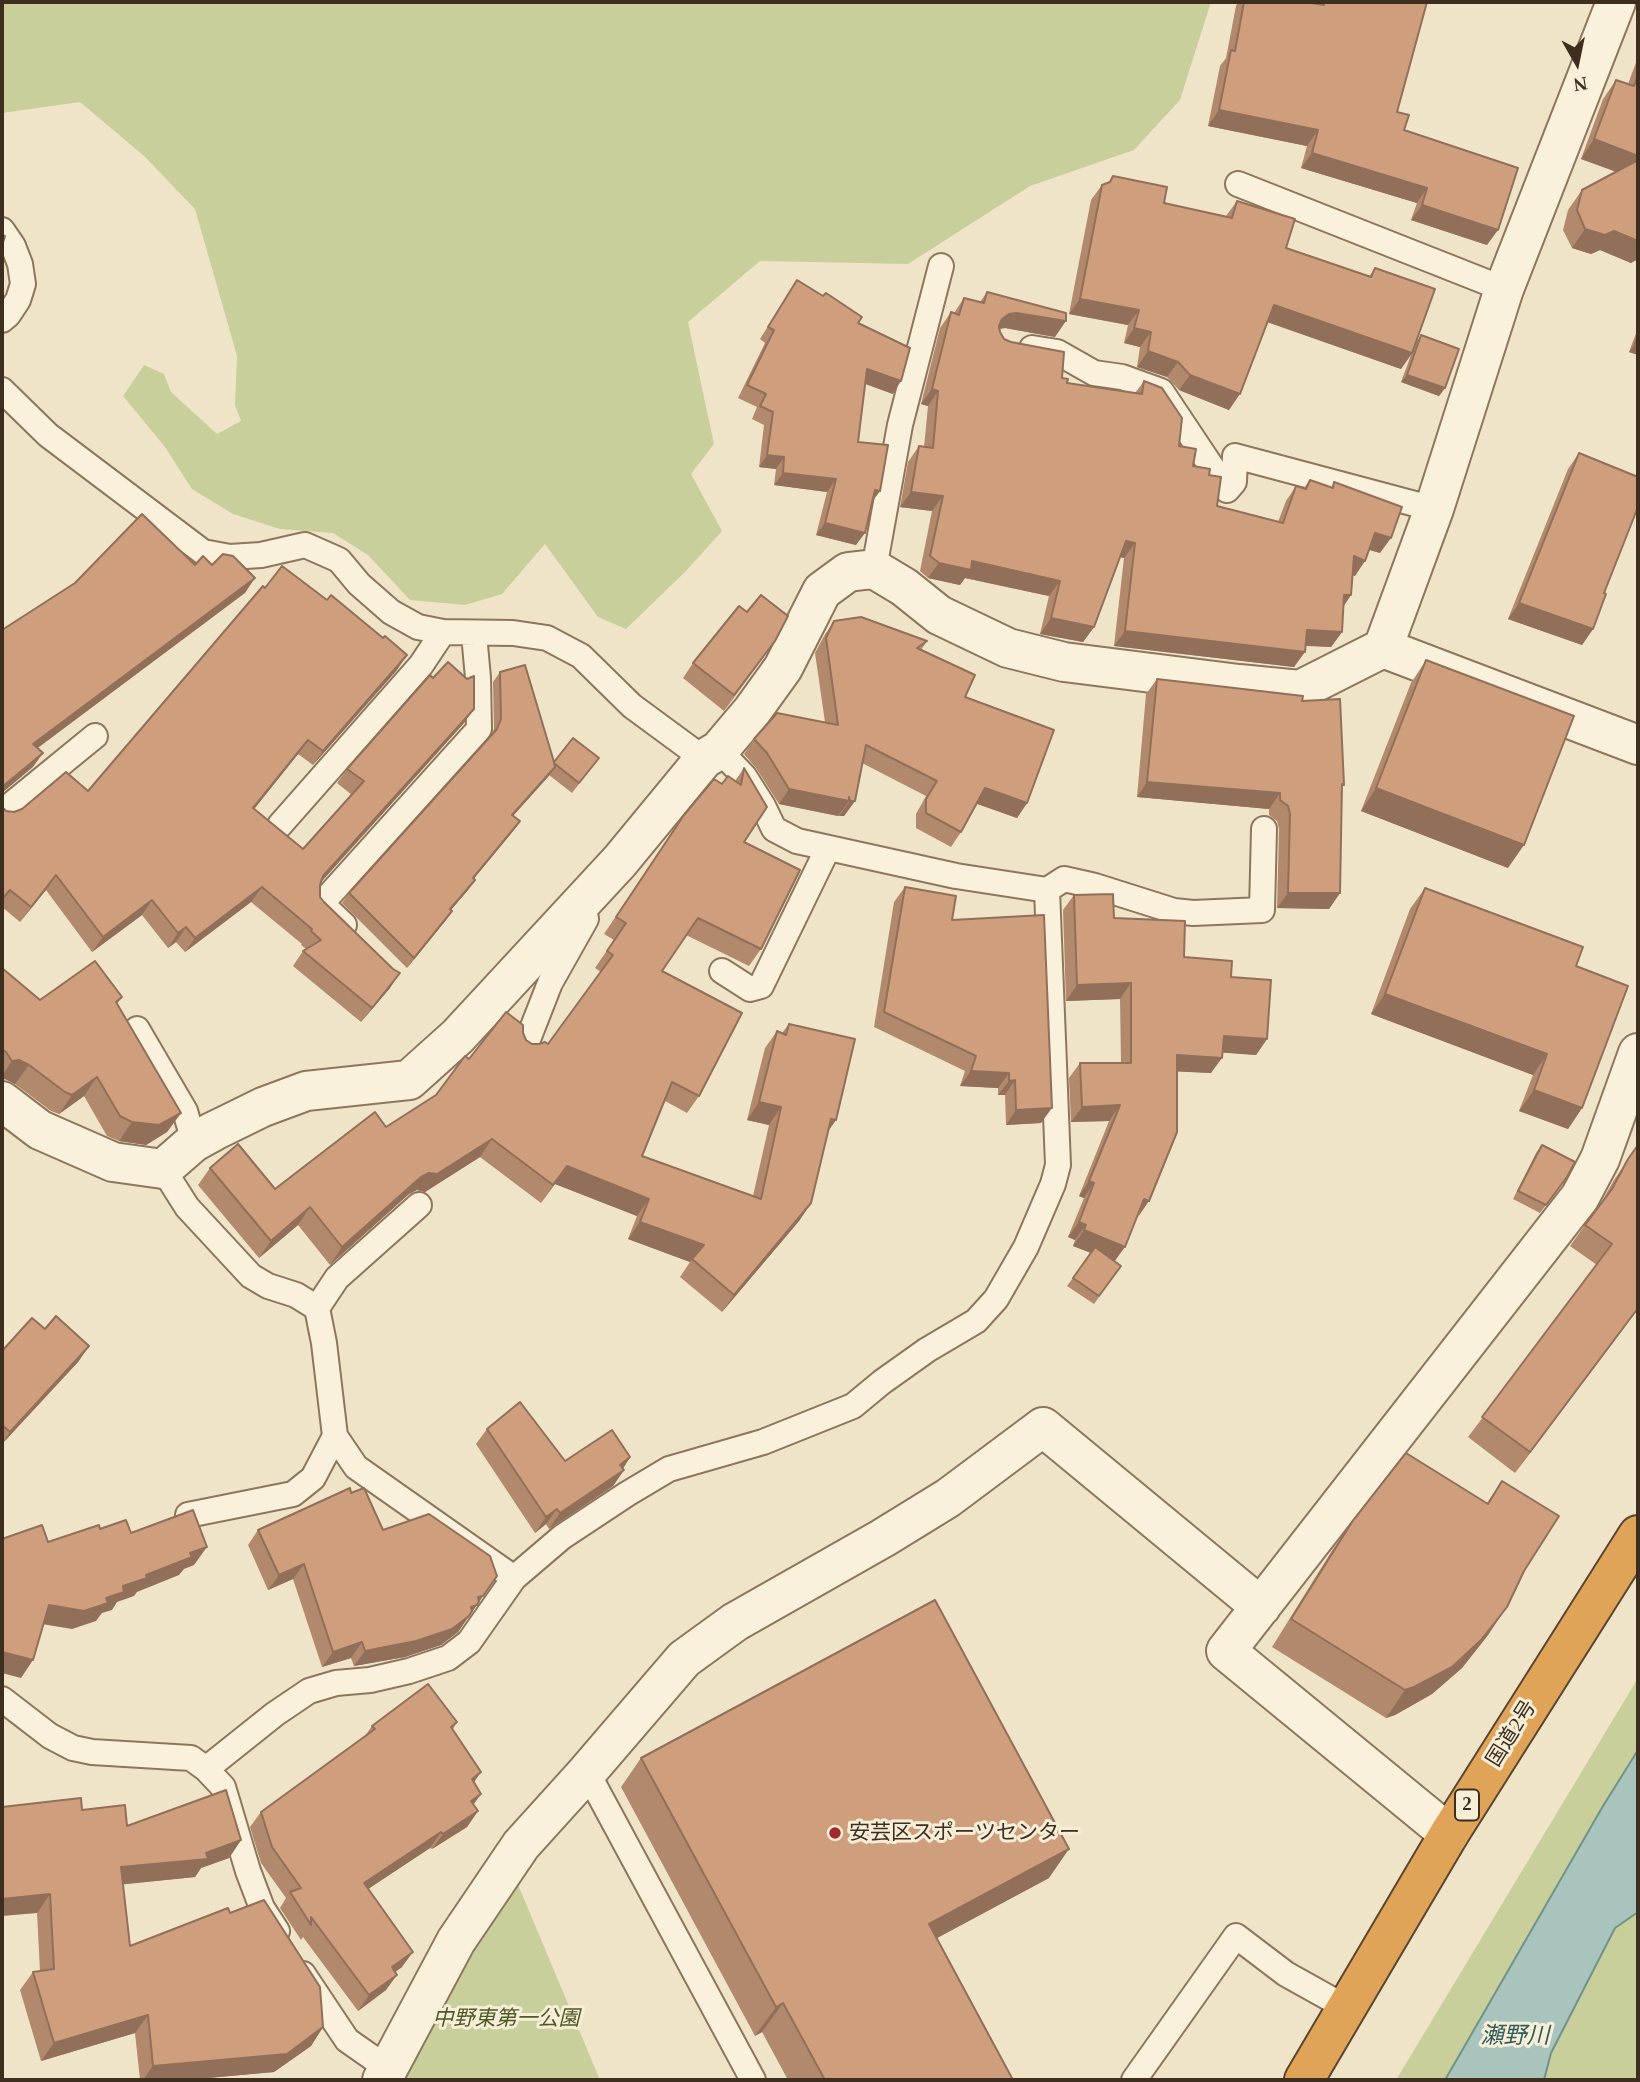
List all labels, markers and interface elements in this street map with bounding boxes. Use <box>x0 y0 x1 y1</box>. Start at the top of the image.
north arrow <box>1542 28 1612 98</box>
text: N <box>1572 73 1589 96</box>
street label: 国道2号 <box>1482 1696 1542 1772</box>
road number: 2 <box>1455 1789 1479 1820</box>
place label: 安芸区スポーツセンター <box>849 1820 1080 1846</box>
marker: 安芸区スポーツセンター <box>827 1825 843 1841</box>
park label: 中野東第一公園 <box>433 2006 579 2032</box>
water label: 瀬野川 <box>1481 2023 1549 2051</box>

